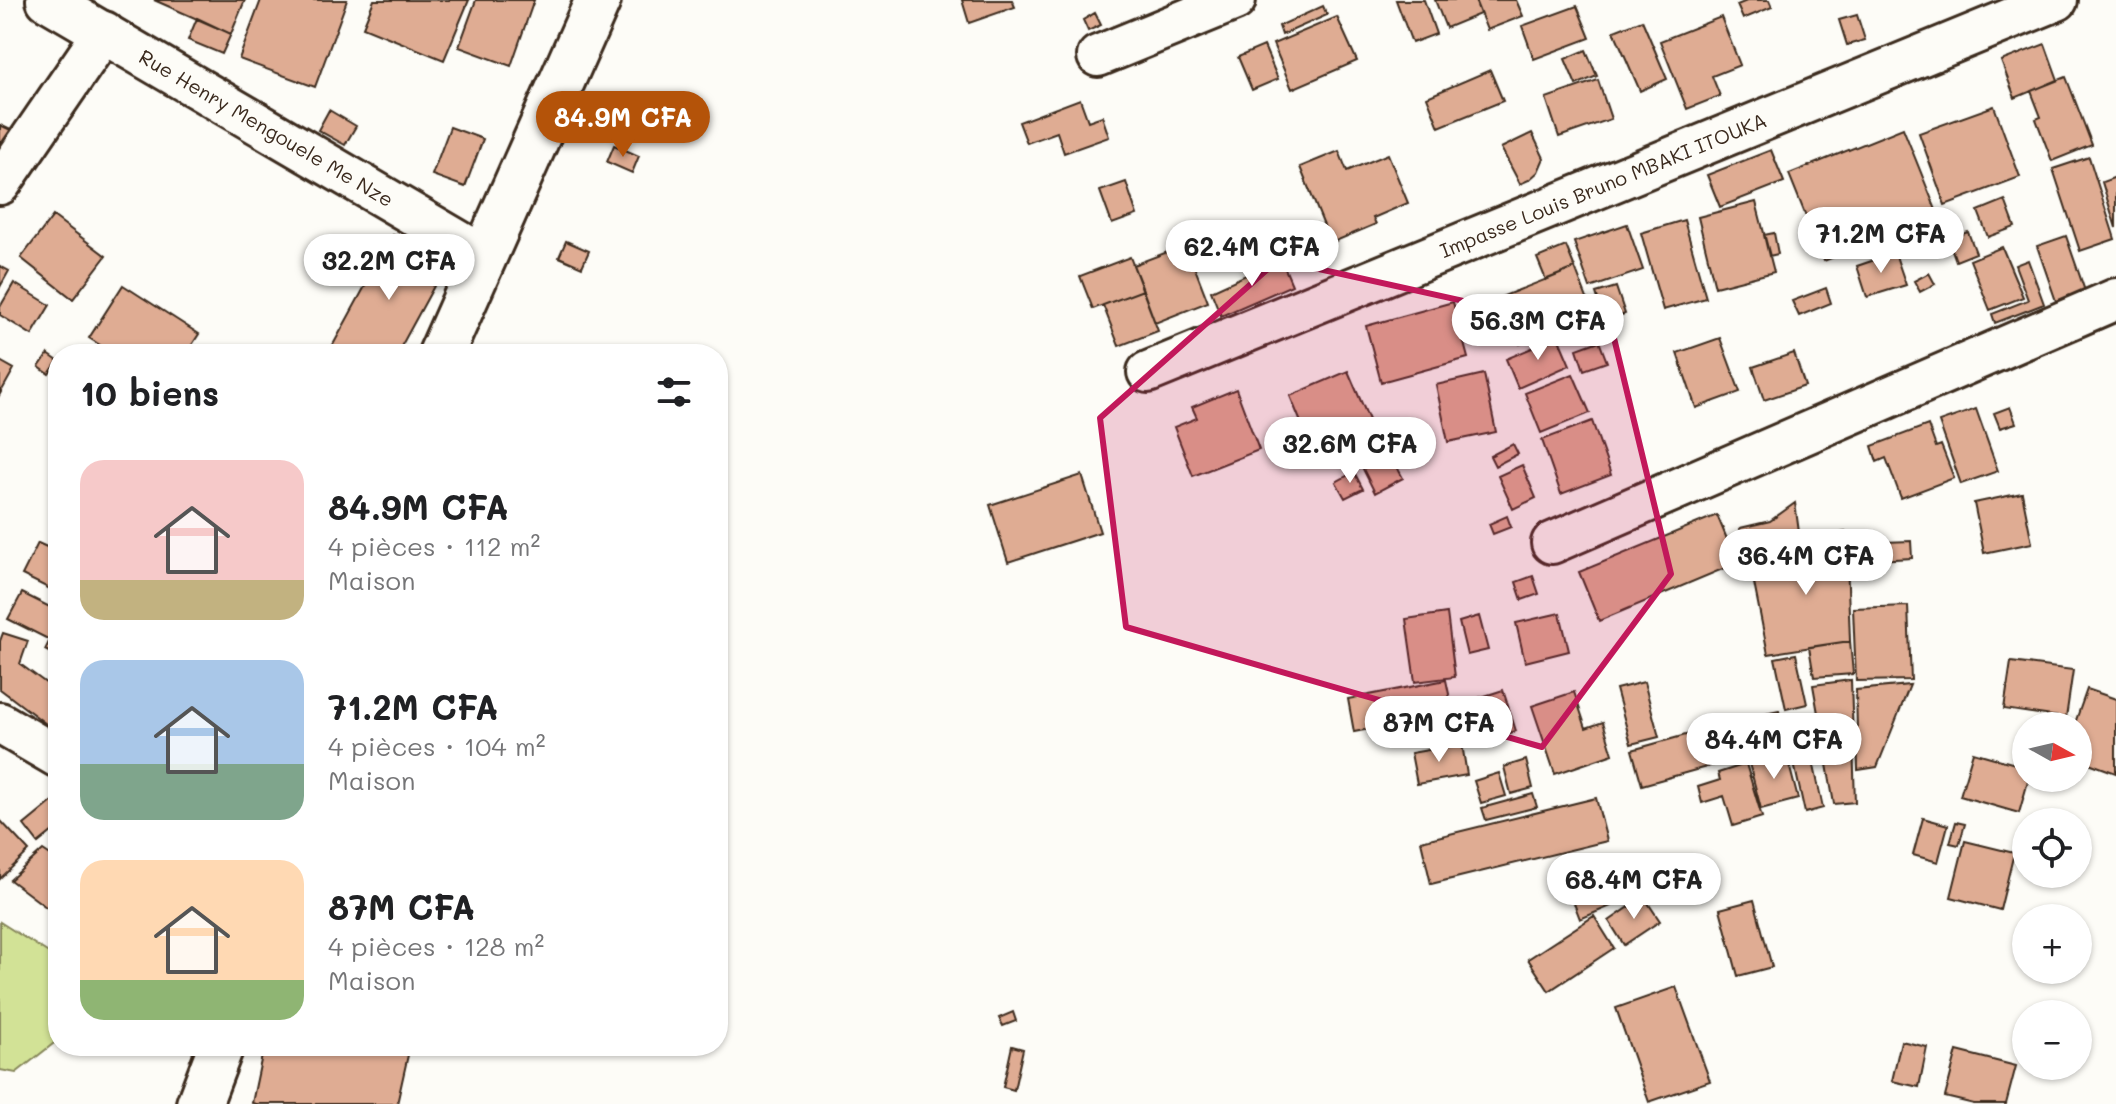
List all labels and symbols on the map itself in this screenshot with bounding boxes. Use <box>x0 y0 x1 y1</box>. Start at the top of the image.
street label: Rue Henry Mengouele Me Nze <box>135 43 399 212</box>
pin: 84.9M CFA <box>531 91 715 159</box>
street label: Impasse Louis Bruno MBAKI ITOUKA <box>1436 106 1770 263</box>
pin: 71.2M CFA <box>1789 207 1973 275</box>
pin: 62.4M CFA <box>1160 220 1344 288</box>
pin: 32.2M CFA <box>297 234 481 302</box>
pin: 56.3M CFA <box>1446 294 1630 362</box>
pin: 32.6M CFA <box>1258 417 1442 485</box>
pin: 36.4M CFA <box>1714 529 1898 597</box>
pin: 87M CFA <box>1365 696 1513 764</box>
north arrow <box>2012 712 2092 792</box>
pin: 84.4M CFA <box>1682 713 1866 781</box>
pin: 68.4M CFA <box>1542 853 1726 921</box>

